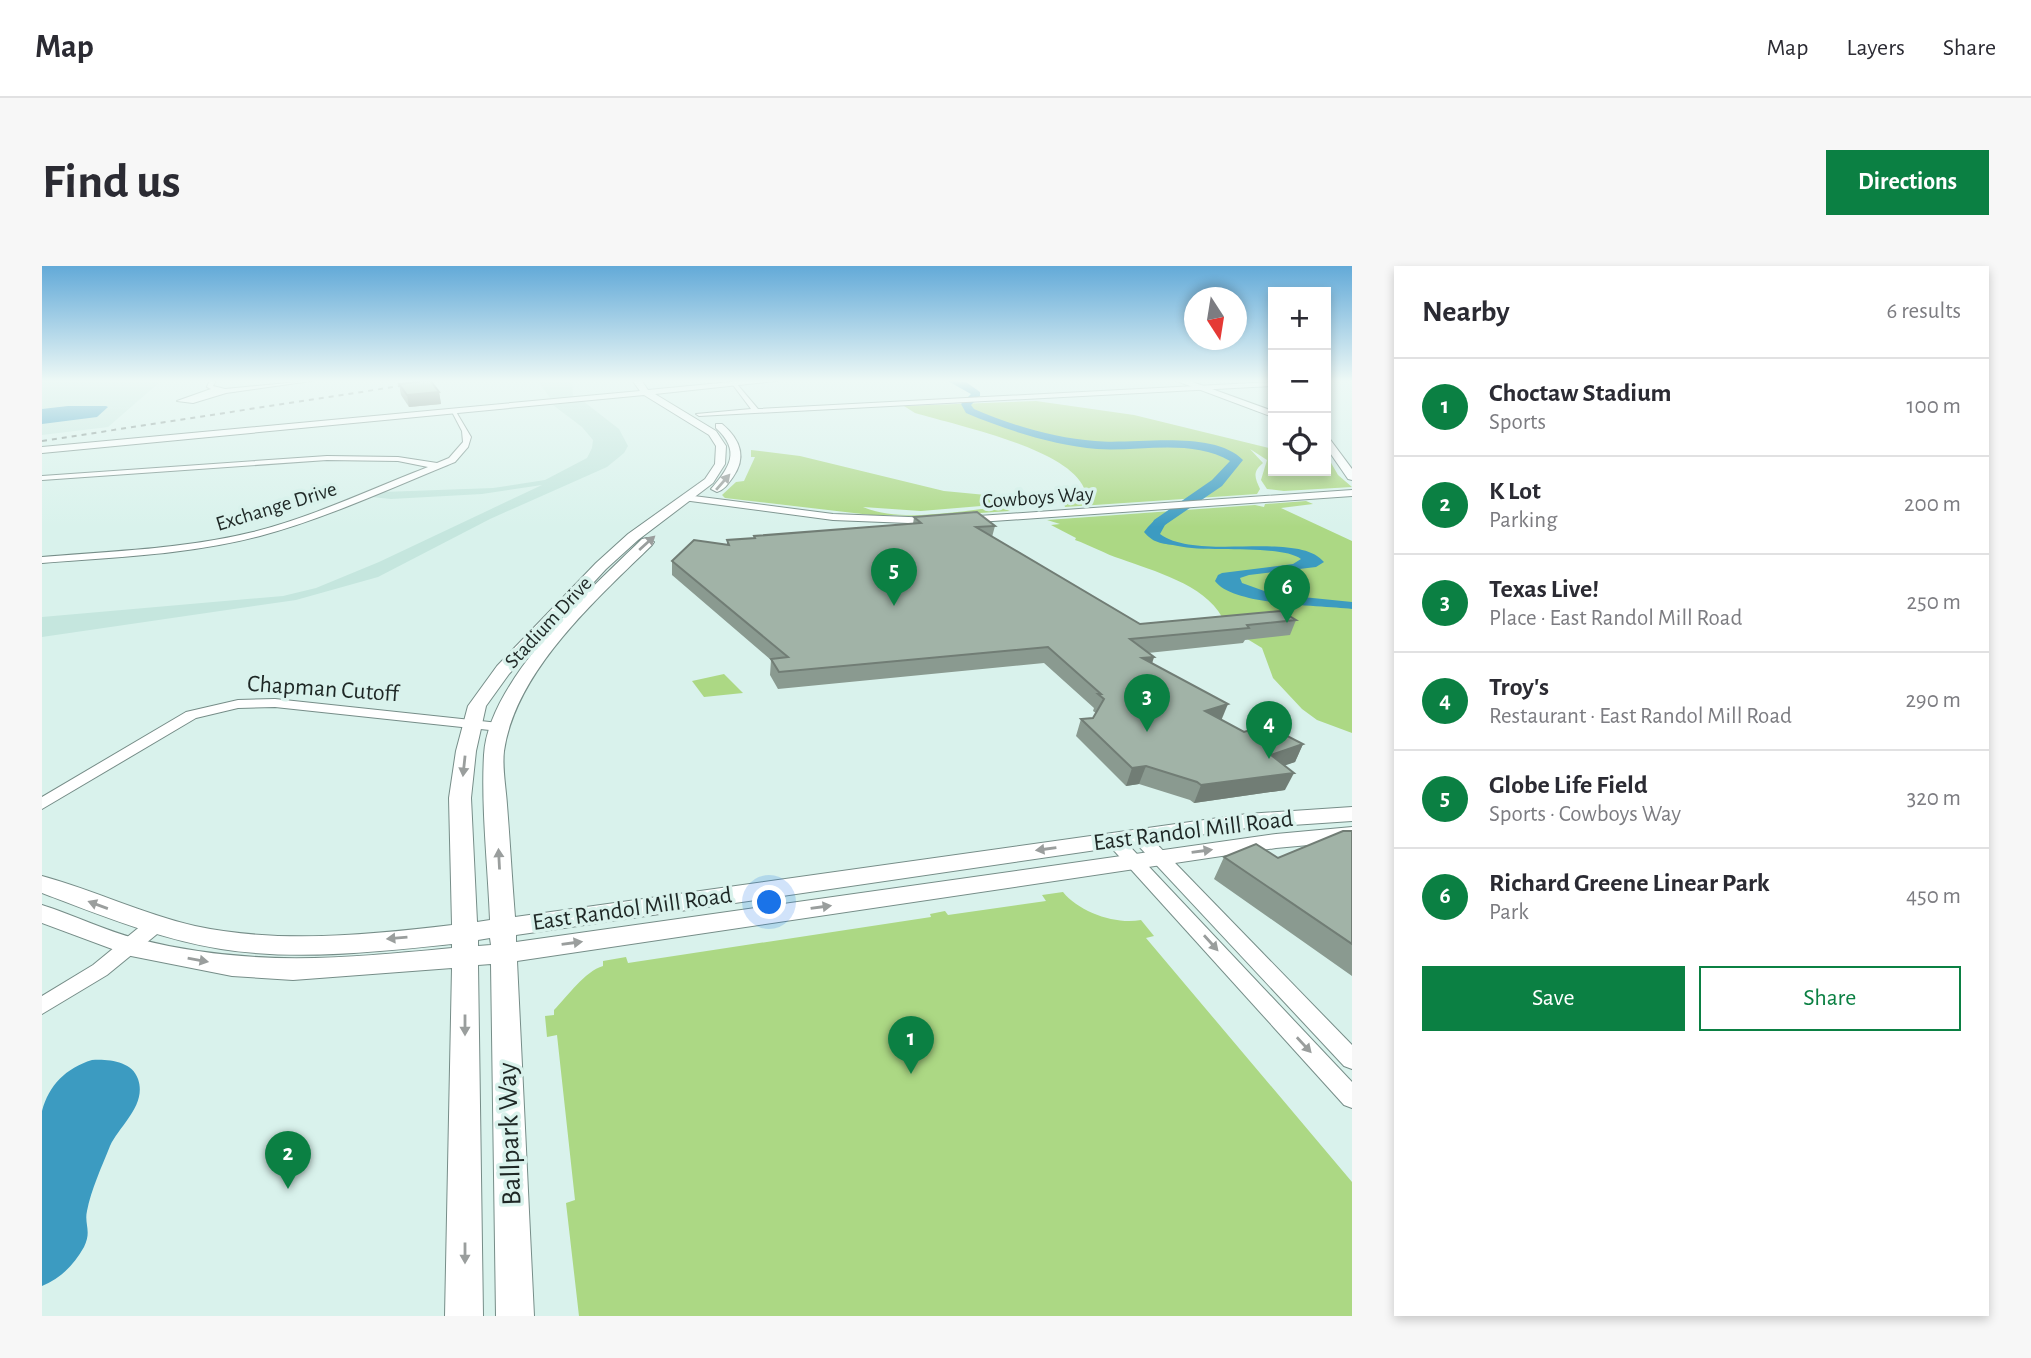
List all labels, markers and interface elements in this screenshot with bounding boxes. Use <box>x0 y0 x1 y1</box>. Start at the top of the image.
text: Map <box>35 31 94 64</box>
text: Map <box>1766 36 1808 60</box>
text: Layers <box>1846 36 1905 60</box>
text: Share <box>1943 36 1996 60</box>
button: Directions <box>1826 150 1989 215</box>
text: Find us <box>42 158 181 207</box>
north arrow <box>1184 287 1247 350</box>
map controls <box>1268 287 1331 476</box>
button: + <box>1268 287 1331 350</box>
text: Nearby <box>1422 297 1510 327</box>
text: 6 results <box>1887 300 1961 323</box>
button: − <box>1268 350 1331 413</box>
text: Choctaw Stadium <box>1489 380 1672 406</box>
text: 1 <box>1441 395 1449 418</box>
text: 100 m <box>1907 395 1961 418</box>
text: Sports <box>1489 411 1546 434</box>
button: locate <box>1268 413 1331 476</box>
one-way arrow <box>715 473 731 491</box>
street label: Exchange Drive <box>213 478 339 535</box>
text: K Lot <box>1489 478 1541 504</box>
street label: Cowboys Way <box>982 483 1095 512</box>
text: 2 <box>1440 493 1450 516</box>
text: 200 m <box>1904 493 1961 516</box>
text: Parking <box>1489 509 1557 532</box>
one-way arrow <box>638 535 656 551</box>
pin: 5 <box>871 548 917 606</box>
pin: 6 <box>1264 565 1310 623</box>
street label: Stadium Drive <box>501 573 596 672</box>
text: Texas Live! <box>1489 576 1599 602</box>
text: 3 <box>1440 591 1450 614</box>
text: 250 m <box>1907 591 1961 614</box>
text: Place · East Randol Mill Road <box>1489 607 1742 630</box>
street label: Chapman Cutoff <box>246 672 401 706</box>
pin: 3 <box>1124 674 1170 732</box>
text: Troy's <box>1489 674 1549 700</box>
text: 4 <box>1439 689 1451 712</box>
text: 290 m <box>1905 689 1961 712</box>
pin: 4 <box>1246 701 1292 759</box>
text: Restaurant · East Randol Mill Road <box>1489 705 1792 728</box>
one-way arrow <box>458 755 469 777</box>
text: Globe Life Field <box>1489 772 1648 798</box>
text: 5 <box>1440 787 1450 810</box>
text: 320 m <box>1907 787 1961 810</box>
text: Sports · Cowboys Way <box>1489 803 1681 826</box>
street label: East Randol Mill Road <box>1092 807 1294 855</box>
one-way arrow <box>1035 844 1057 855</box>
one-way arrow <box>1191 845 1213 856</box>
one-way arrow <box>493 847 504 869</box>
text: Richard Greene Linear Park <box>1489 870 1770 896</box>
street label: East Randol Mill Road <box>531 883 733 935</box>
your location <box>752 885 786 919</box>
text: 6 <box>1439 885 1451 908</box>
text: 450 m <box>1906 885 1961 908</box>
one-way arrow <box>88 899 109 910</box>
one-way arrow <box>810 901 832 912</box>
text: Park <box>1489 901 1529 924</box>
one-way arrow <box>386 933 408 944</box>
one-way arrow <box>1202 934 1218 951</box>
one-way arrow <box>561 937 583 948</box>
one-way arrow <box>187 955 209 966</box>
button: Save <box>1422 966 1685 1031</box>
button: Share <box>1699 966 1961 1031</box>
one-way arrow <box>459 1015 471 1037</box>
pin: 1 <box>888 1016 934 1074</box>
one-way arrow <box>1295 1036 1311 1053</box>
street label: Ballpark Way <box>494 1062 526 1206</box>
pin: 2 <box>265 1131 311 1189</box>
one-way arrow <box>459 1242 471 1264</box>

